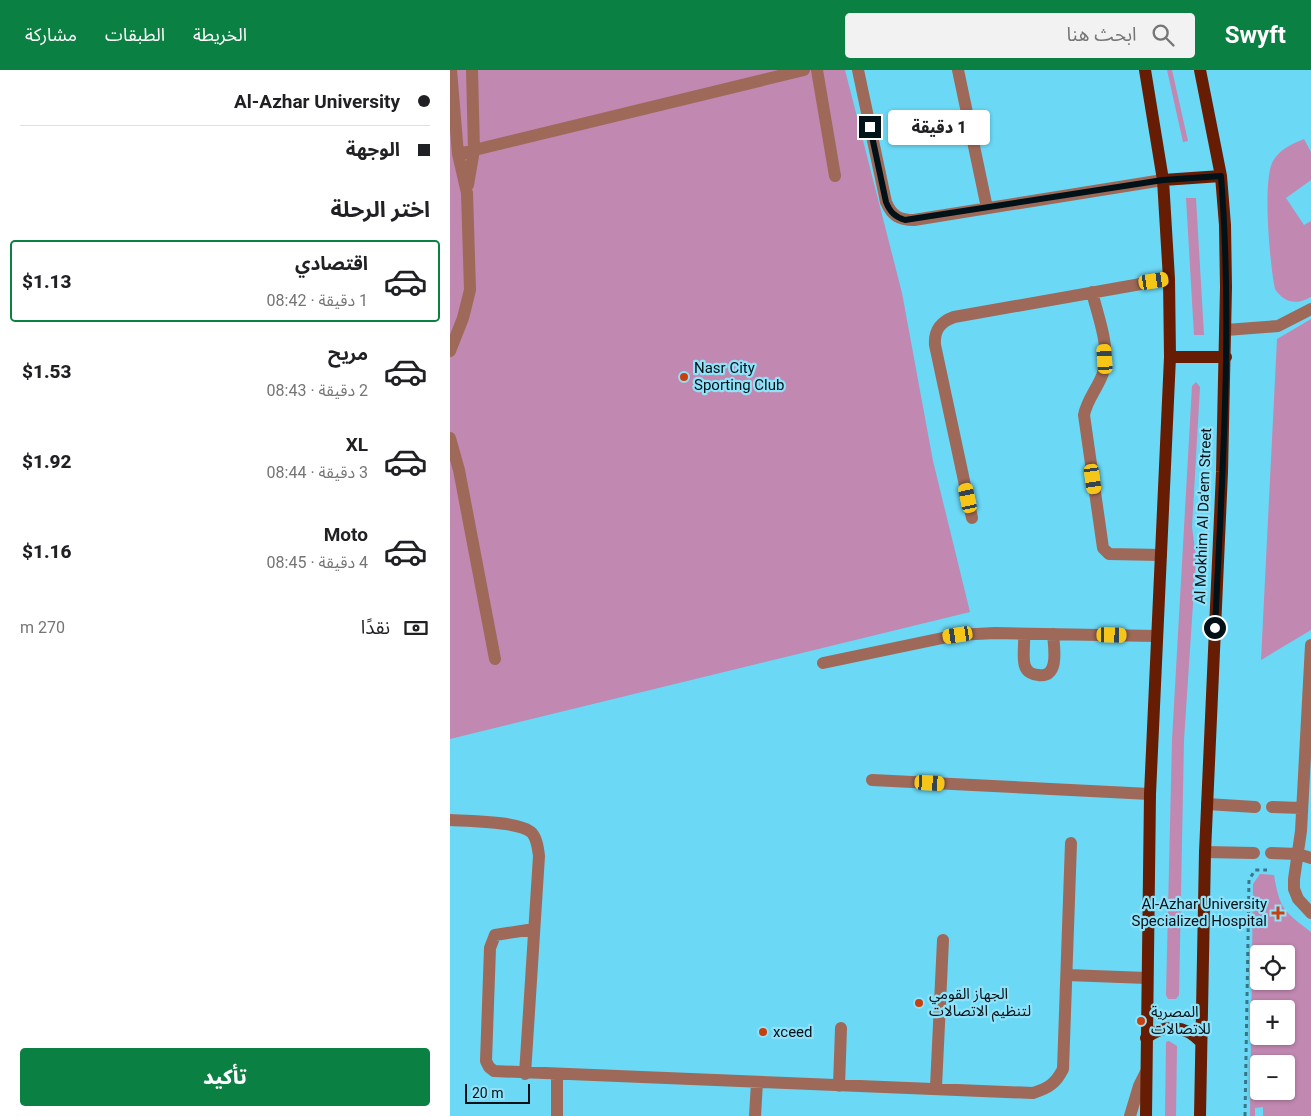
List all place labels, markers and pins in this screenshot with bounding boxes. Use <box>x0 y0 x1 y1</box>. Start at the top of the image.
place label: Nasr City Sporting Club <box>694 359 784 394</box>
marker: Nasr City Sporting Club <box>678 371 690 383</box>
place label: Al-Azhar University Specialized Hospital <box>1132 895 1267 930</box>
marker: Al-Azhar University Specialized Hospital <box>1271 906 1285 920</box>
place label: الجهاز القومي لتنظيم الاتصالات <box>929 985 1031 1022</box>
marker: الجهاز القومي لتنظيم الاتصالات <box>913 997 925 1009</box>
place label: المصرية للاتصالات <box>1151 1003 1211 1038</box>
marker: المصرية للاتصالات <box>1135 1015 1147 1027</box>
place label: xceed <box>773 1023 813 1041</box>
marker: xceed <box>757 1026 769 1038</box>

